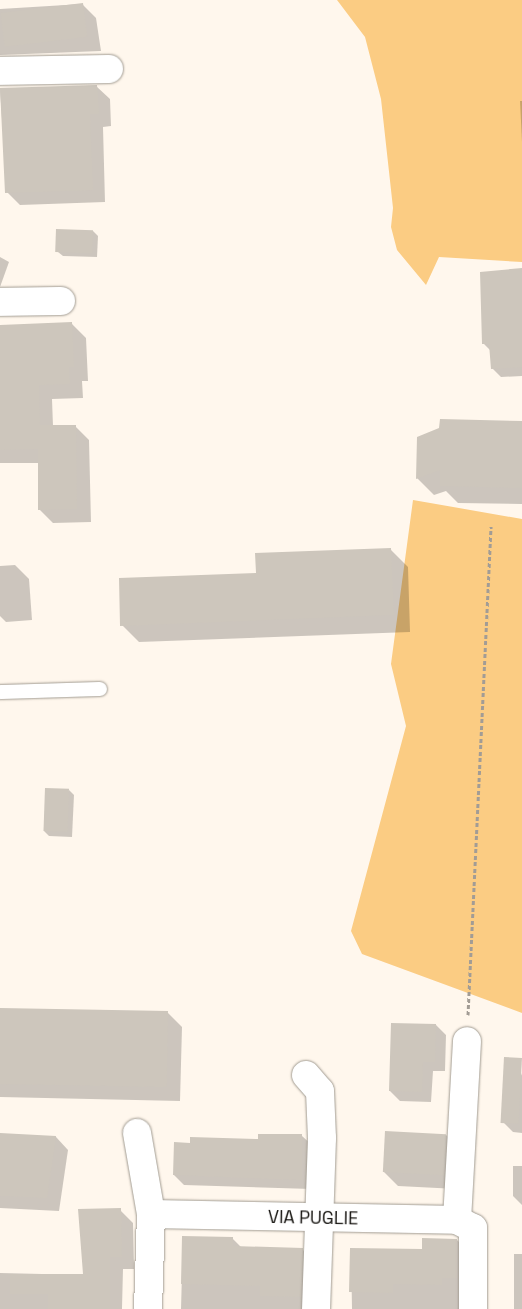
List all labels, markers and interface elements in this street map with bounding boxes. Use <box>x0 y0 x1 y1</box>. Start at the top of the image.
street label: VIA PUGLIE <box>268 1206 358 1230</box>

